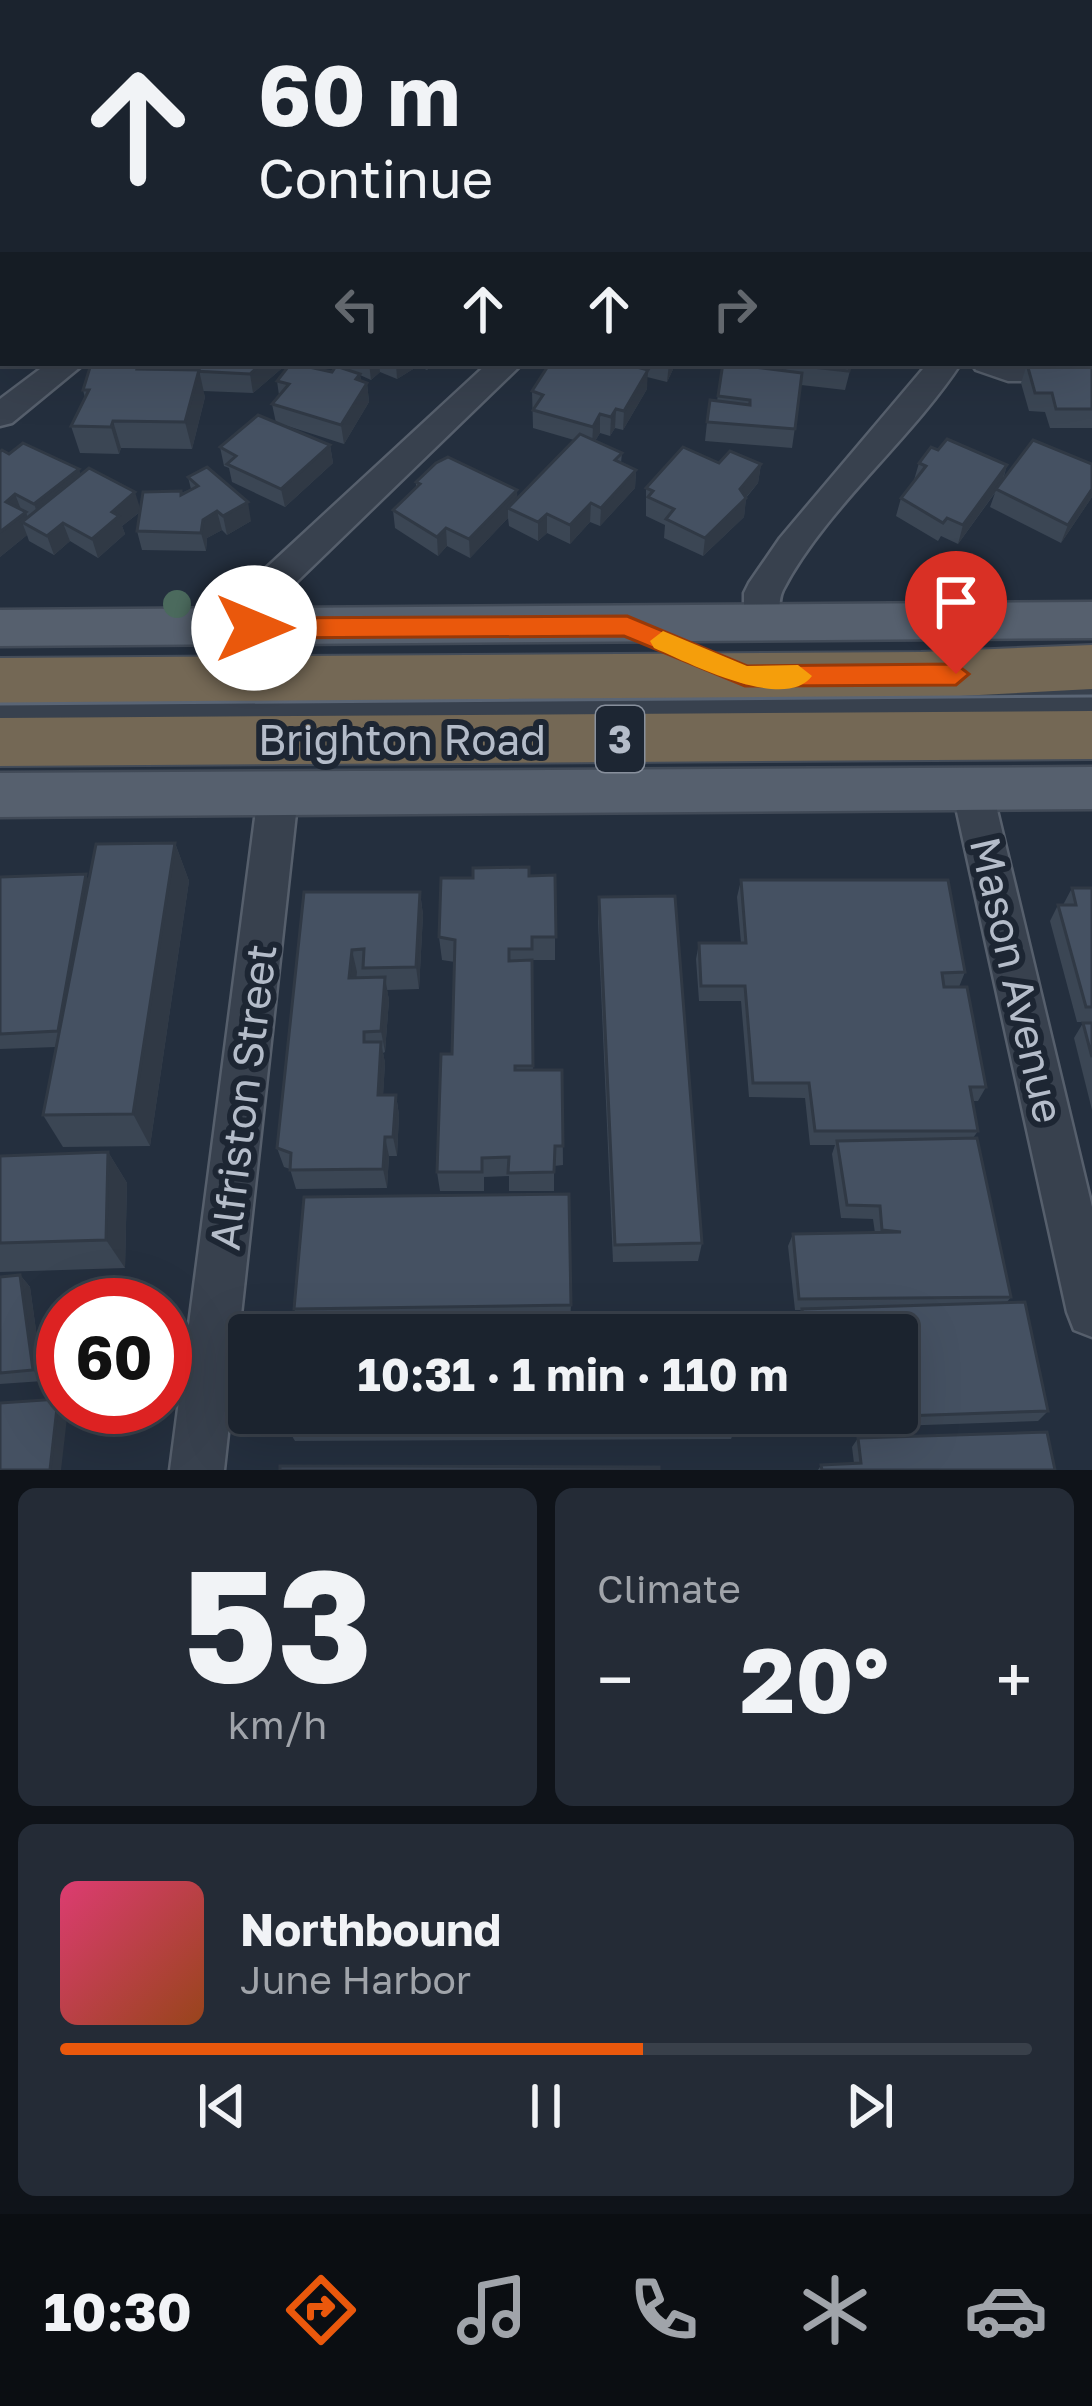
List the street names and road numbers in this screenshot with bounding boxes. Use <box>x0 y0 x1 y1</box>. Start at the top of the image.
road number: 3 <box>596 706 644 772</box>
street label: Brighton Road <box>258 714 546 764</box>
street label: Mason Avenue <box>961 832 1075 1128</box>
street label: Alfriston Street <box>198 941 286 1253</box>

